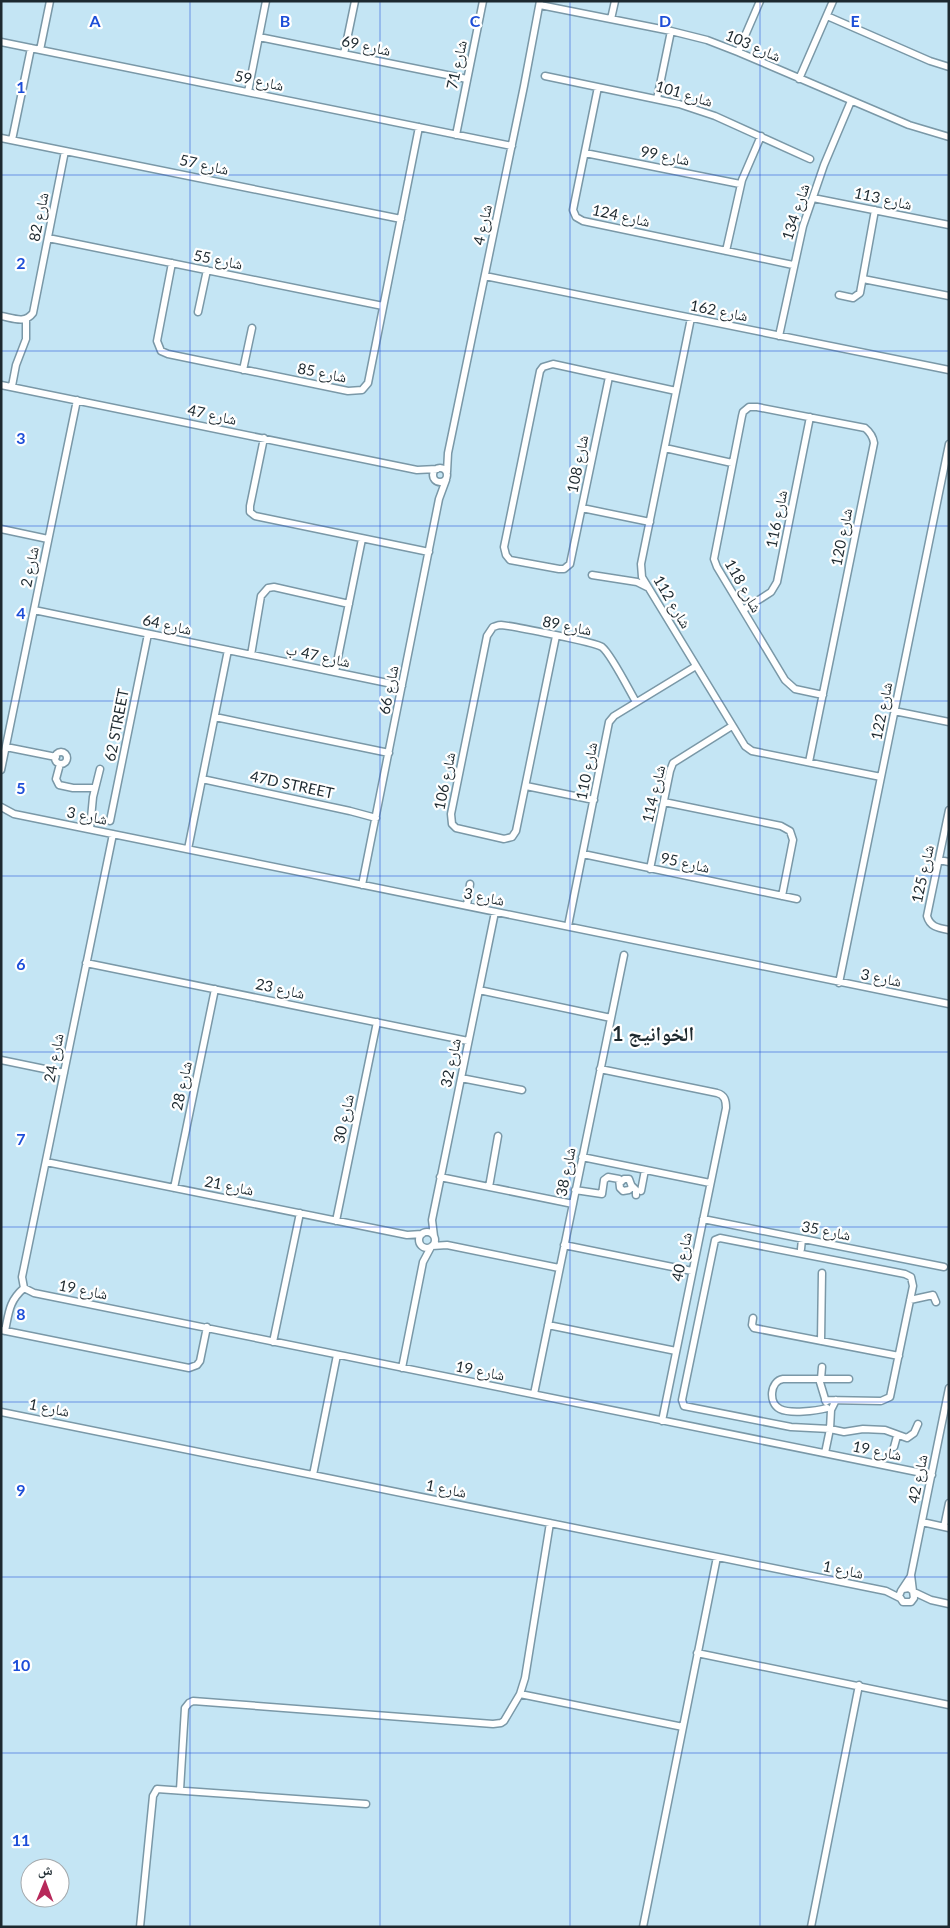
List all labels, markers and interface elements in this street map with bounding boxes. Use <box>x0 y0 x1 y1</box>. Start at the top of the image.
text: A <box>88 11 101 30</box>
text: B <box>280 11 290 30</box>
text: C <box>470 11 481 30</box>
text: D <box>659 11 671 30</box>
text: E <box>850 11 860 30</box>
street label: شارع 103 <box>722 25 784 67</box>
street label: شارع 69 <box>340 31 393 61</box>
street label: شارع 71 <box>442 38 472 91</box>
street label: شارع 59 <box>233 66 286 96</box>
street label: شارع 101 <box>653 76 715 112</box>
text: 1 <box>16 77 26 96</box>
street label: شارع 99 <box>639 141 691 171</box>
street label: شارع 57 <box>178 150 231 180</box>
street label: شارع 134 <box>777 181 815 243</box>
street label: شارع 113 <box>852 183 914 215</box>
street label: شارع 82 <box>24 191 54 243</box>
street label: شارع 124 <box>590 200 652 232</box>
street label: شارع 4 <box>469 203 497 247</box>
street label: شارع 55 <box>192 245 244 275</box>
text: 2 <box>16 253 26 272</box>
street label: شارع 162 <box>688 296 750 326</box>
street label: شارع 85 <box>296 358 348 388</box>
street label: شارع 47 <box>186 400 239 430</box>
text: 3 <box>16 428 26 447</box>
street label: شارع 108 <box>563 433 593 495</box>
street label: شارع 116 <box>762 488 792 550</box>
street label: شارع 120 <box>827 506 857 568</box>
street label: شارع 2 <box>16 545 44 589</box>
street label: شارع 118 <box>720 556 766 616</box>
street label: شارع 112 <box>648 572 696 632</box>
text: 4 <box>16 603 26 622</box>
street label: شارع 64 <box>141 610 194 640</box>
street label: شارع 89 <box>541 611 593 641</box>
street label: شارع 47 ب <box>284 639 352 673</box>
street label: شارع 66 <box>374 664 404 716</box>
street label: شارع 122 <box>867 680 897 742</box>
street label: 62 STREET <box>100 687 132 763</box>
street label: شارع 110 <box>572 740 602 802</box>
street label: شارع 106 <box>430 750 460 812</box>
street label: شارع 114 <box>638 763 670 825</box>
street label: 47D STREET <box>249 766 336 802</box>
text: 5 <box>16 778 26 797</box>
street label: شارع 3 <box>65 802 109 830</box>
street label: شارع 125 <box>907 843 939 905</box>
street label: شارع 95 <box>659 848 712 878</box>
street label: شارع 3 <box>462 883 506 911</box>
text: 6 <box>16 954 26 973</box>
street label: شارع 3 <box>859 964 903 992</box>
street label: شارع 23 <box>254 974 307 1004</box>
district label: الخوانيج 1 <box>612 1021 694 1047</box>
street label: شارع 24 <box>39 1032 69 1084</box>
street label: شارع 32 <box>436 1036 466 1089</box>
street label: شارع 28 <box>167 1059 197 1112</box>
street label: شارع 30 <box>329 1092 359 1145</box>
text: 7 <box>16 1129 26 1148</box>
street label: شارع 38 <box>551 1146 581 1198</box>
street label: شارع 21 <box>203 1171 255 1201</box>
street label: شارع 35 <box>800 1216 852 1246</box>
street label: شارع 40 <box>667 1230 697 1283</box>
street label: شارع 19 <box>57 1275 109 1305</box>
text: 8 <box>16 1304 26 1323</box>
street label: شارع 19 <box>454 1356 506 1386</box>
street label: شارع 1 <box>27 1394 71 1422</box>
street label: شارع 19 <box>851 1436 903 1466</box>
street label: شارع 42 <box>903 1453 933 1505</box>
street label: شارع 1 <box>424 1475 468 1503</box>
text: 9 <box>16 1480 26 1499</box>
street label: شارع 1 <box>821 1556 865 1584</box>
text: 10 <box>12 1655 30 1674</box>
text: 11 <box>12 1830 30 1849</box>
north arrow <box>20 1858 70 1908</box>
text: ش <box>38 1861 53 1879</box>

